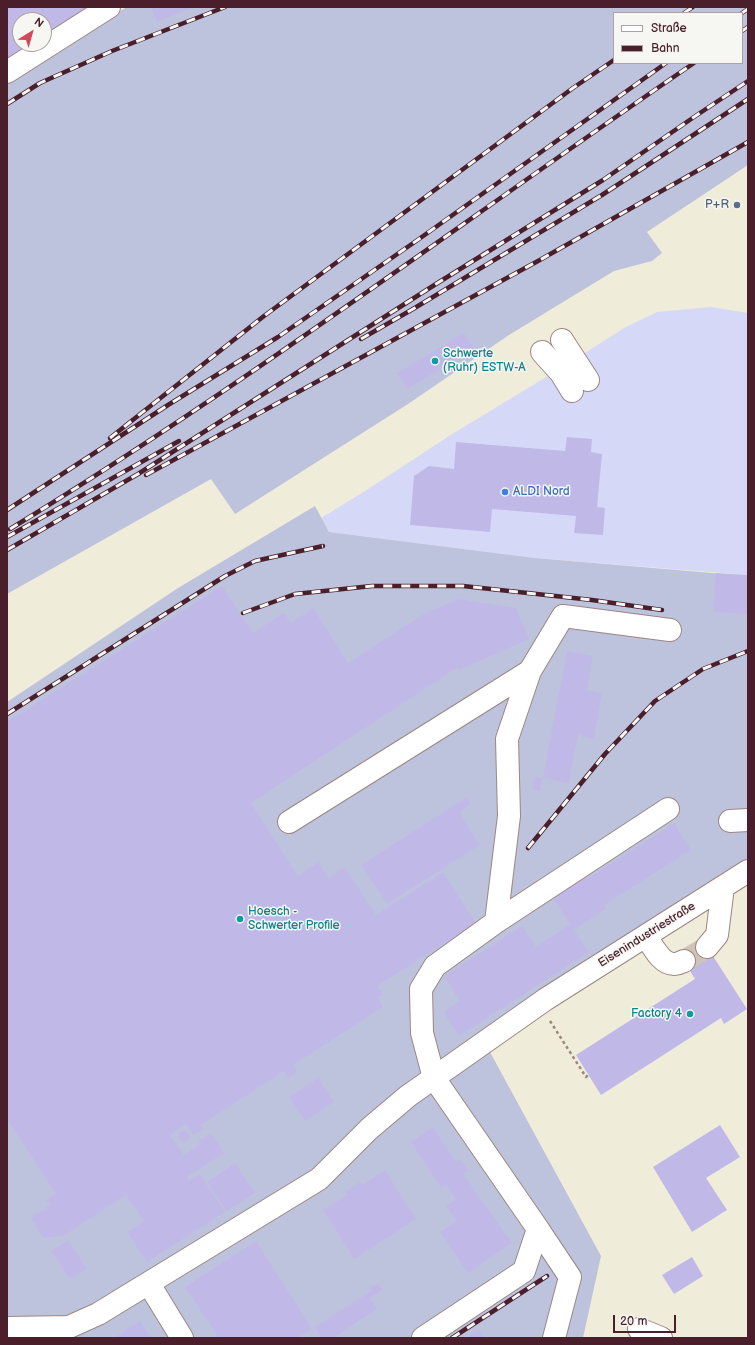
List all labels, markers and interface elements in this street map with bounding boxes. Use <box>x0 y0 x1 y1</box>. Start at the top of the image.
north arrow <box>12 12 52 52</box>
legend <box>613 12 743 64</box>
text: N <box>32 15 46 30</box>
text: Straße <box>651 21 687 36</box>
text: Bahn <box>651 41 679 56</box>
place label: P+R <box>705 198 729 212</box>
marker: P+R <box>732 200 742 210</box>
place label: Schwerte (Ruhr) ESTW-A <box>443 347 526 375</box>
marker: Schwerte (Ruhr) ESTW-A <box>430 356 440 366</box>
place label: ALDI Nord <box>513 485 570 499</box>
marker: ALDI Nord <box>500 487 510 497</box>
street label: Eisenindustriestraße <box>596 899 698 971</box>
place label: Hoesch - Schwerter Profile <box>248 905 340 933</box>
marker: Hoesch - Schwerter Profile <box>235 914 245 924</box>
place label: Factory 4 <box>631 1007 682 1021</box>
marker: Factory 4 <box>685 1009 695 1019</box>
scale bar <box>615 1307 678 1333</box>
text: 20 m <box>620 1314 647 1329</box>

